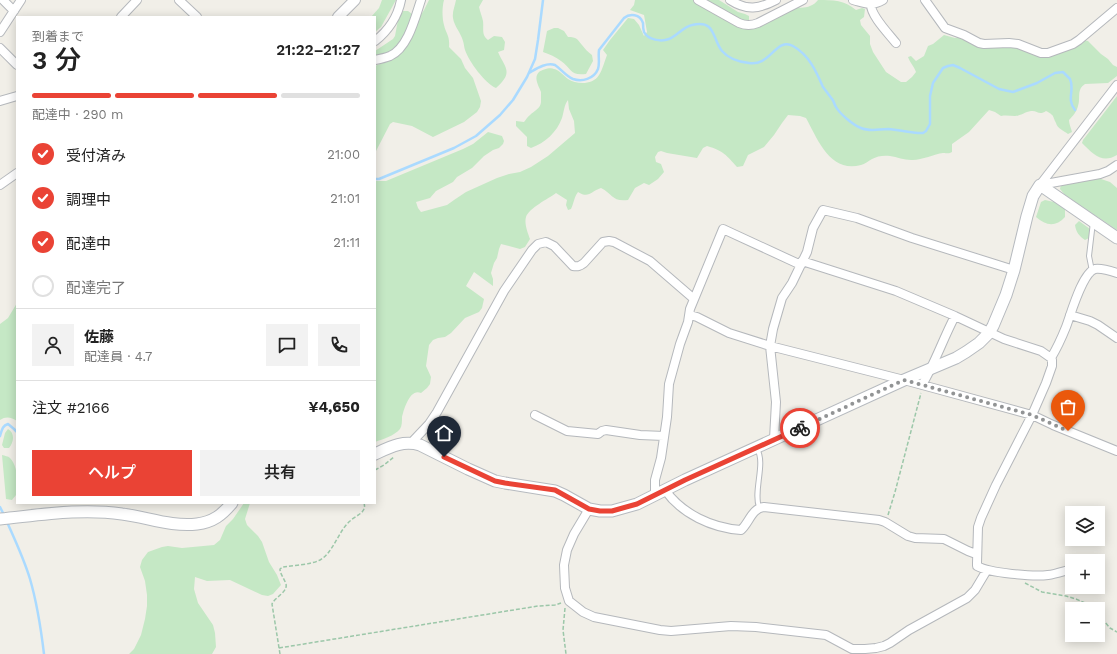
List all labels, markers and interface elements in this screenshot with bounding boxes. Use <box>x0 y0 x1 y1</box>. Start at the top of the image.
text: 到着まで <box>32 29 84 44</box>
text: 21:22–21:27 <box>276 41 360 59</box>
text: 3 分 <box>32 45 81 75</box>
text: 配達中 · 290 m <box>32 107 123 122</box>
icon: check <box>32 143 54 165</box>
text: 受付済み <box>66 147 126 165</box>
text: 21:00 <box>327 147 360 162</box>
icon: check <box>32 187 54 209</box>
text: 調理中 <box>66 191 111 209</box>
text: 21:01 <box>330 191 360 206</box>
icon: check <box>32 231 54 253</box>
text: 配達中 <box>66 235 111 253</box>
text: 21:11 <box>333 235 360 250</box>
text: 配達完了 <box>66 279 126 297</box>
button: person <box>32 324 74 366</box>
button: chat <box>266 324 308 366</box>
button: phone <box>318 324 360 366</box>
text: 佐藤 <box>84 328 114 346</box>
text: 配達員 · 4.7 <box>84 349 152 364</box>
pin <box>1051 390 1085 431</box>
icon: bag <box>1057 396 1079 418</box>
text: ¥4,650 <box>308 398 360 416</box>
text: 注文 #2166 <box>32 399 110 417</box>
courier <box>780 408 820 448</box>
pin <box>427 416 461 457</box>
icon: bike <box>789 417 811 439</box>
icon: home <box>433 422 455 444</box>
button: ヘルプ <box>32 450 192 496</box>
button: 共有 <box>200 450 360 496</box>
map controls <box>1065 506 1105 642</box>
button: layers <box>1065 506 1105 546</box>
button: + <box>1065 554 1105 594</box>
button: − <box>1065 602 1105 642</box>

